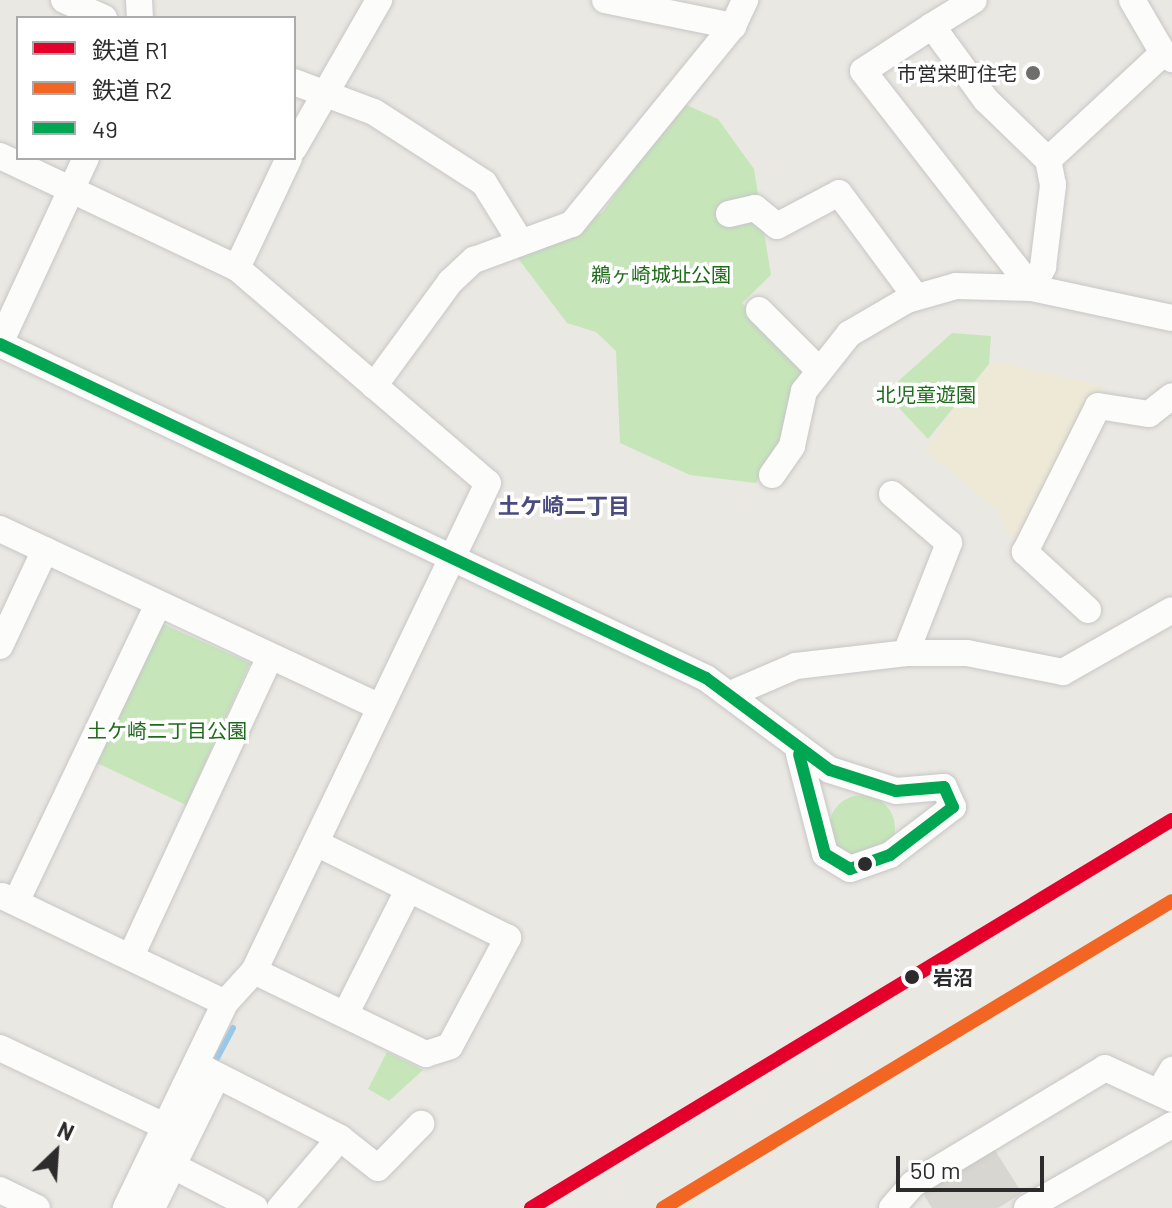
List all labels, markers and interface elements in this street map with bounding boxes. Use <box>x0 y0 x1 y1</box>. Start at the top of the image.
legend <box>16 16 296 160</box>
text: 鉄道 R1 <box>92 35 168 64</box>
place label: 市営栄町住宅 <box>897 61 1017 85</box>
marker: 市営栄町住宅 <box>1024 64 1042 82</box>
text: 鉄道 R2 <box>92 75 172 104</box>
text: 49 <box>92 114 118 143</box>
park label: 鵜ヶ崎城址公園 <box>591 262 731 286</box>
park label: 北児童遊園 <box>876 382 976 406</box>
district label: 土ケ崎二丁目 <box>498 493 630 519</box>
park label: 土ケ崎二丁目公園 <box>87 718 247 742</box>
unlabelled marker <box>857 856 873 872</box>
marker: 岩沼 <box>898 963 926 991</box>
place label: 岩沼 <box>933 965 973 989</box>
north arrow <box>16 1112 96 1192</box>
text: N <box>54 1115 78 1145</box>
scale bar <box>900 1140 1048 1190</box>
text: 50 m <box>910 1155 961 1184</box>

